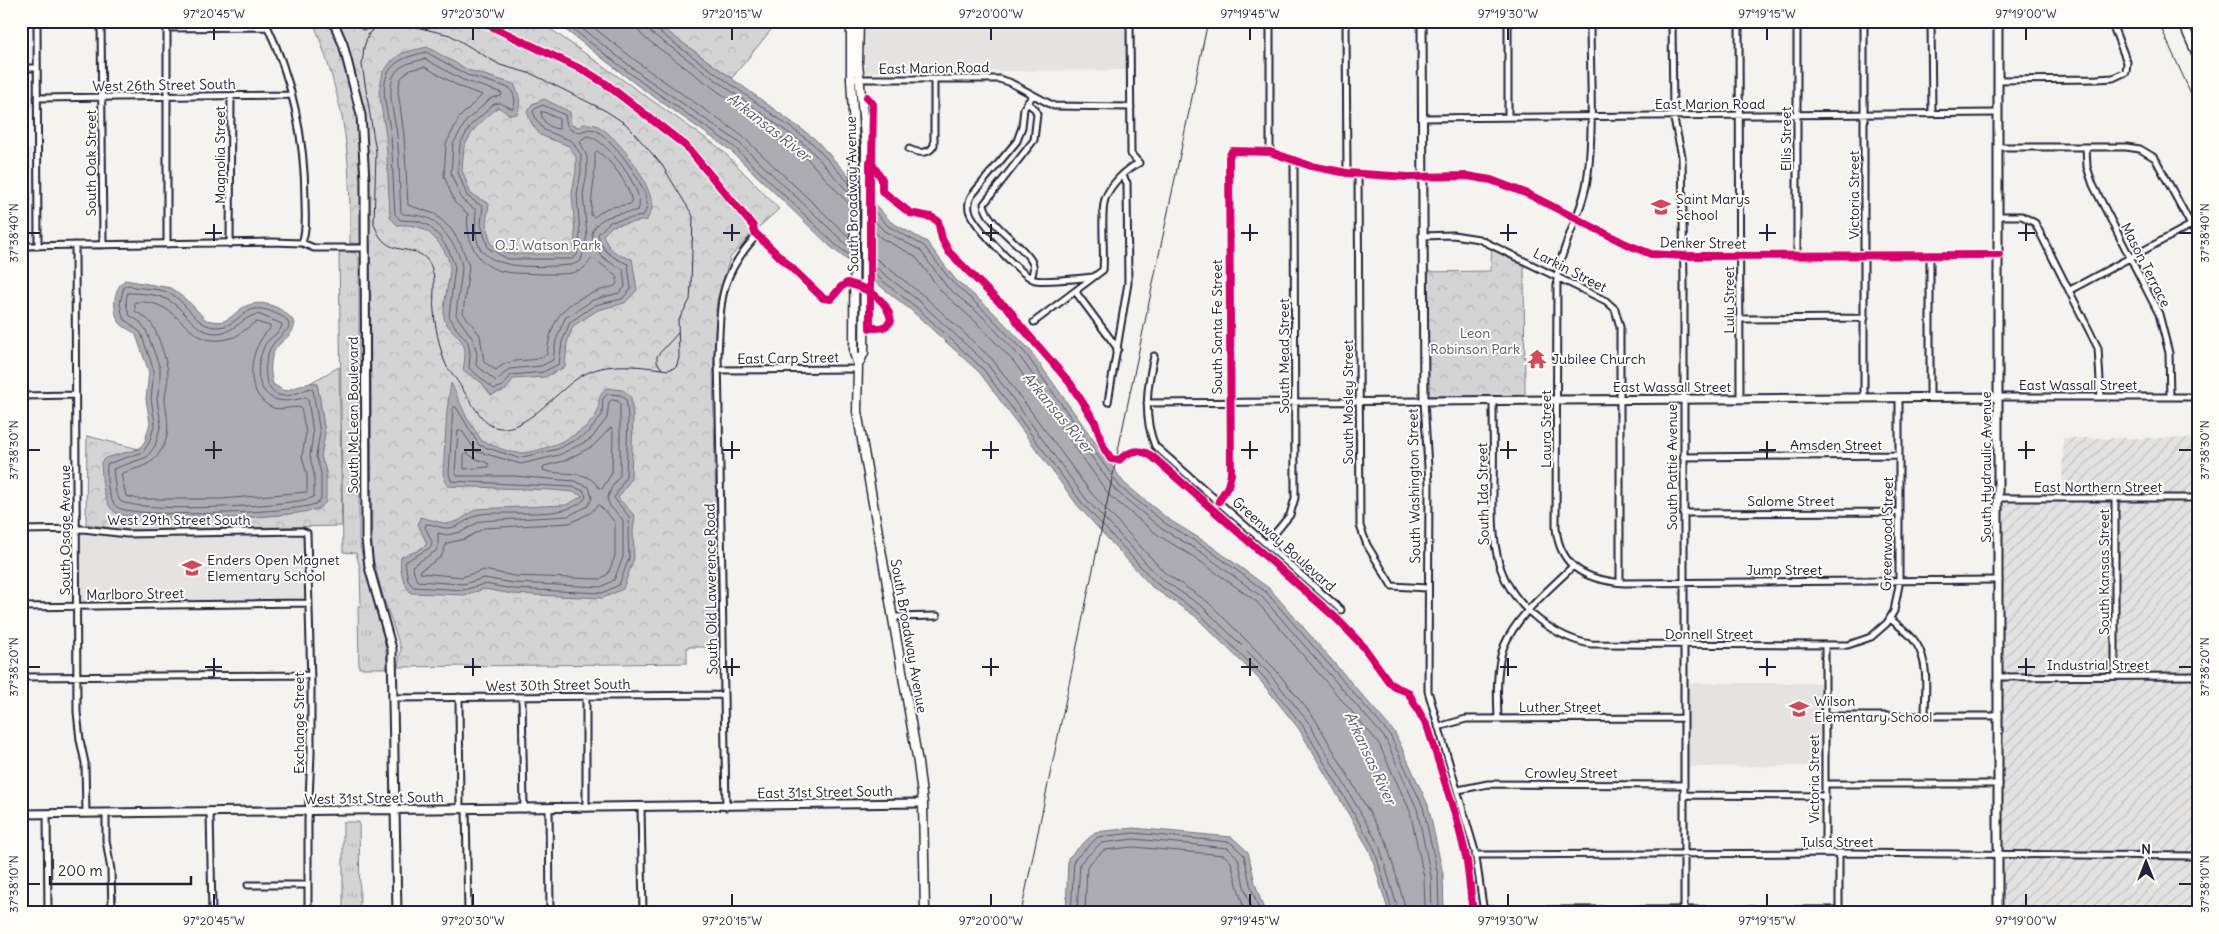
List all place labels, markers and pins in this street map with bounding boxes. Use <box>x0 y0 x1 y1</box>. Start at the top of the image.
place label: Saint Marys School <box>1676 190 1750 224</box>
school or university icon: Saint Marys School <box>1650 196 1672 218</box>
temple icon: Jubilee Church <box>1526 348 1548 370</box>
place label: Jubilee Church <box>1552 350 1646 368</box>
place label: Enders Open Magnet Elementary School <box>207 551 340 585</box>
school or university icon: Enders Open Magnet Elementary School <box>181 557 203 579</box>
place label: Wilson Elementary School <box>1814 692 1932 726</box>
school or university icon: Wilson Elementary School <box>1788 698 1810 720</box>

